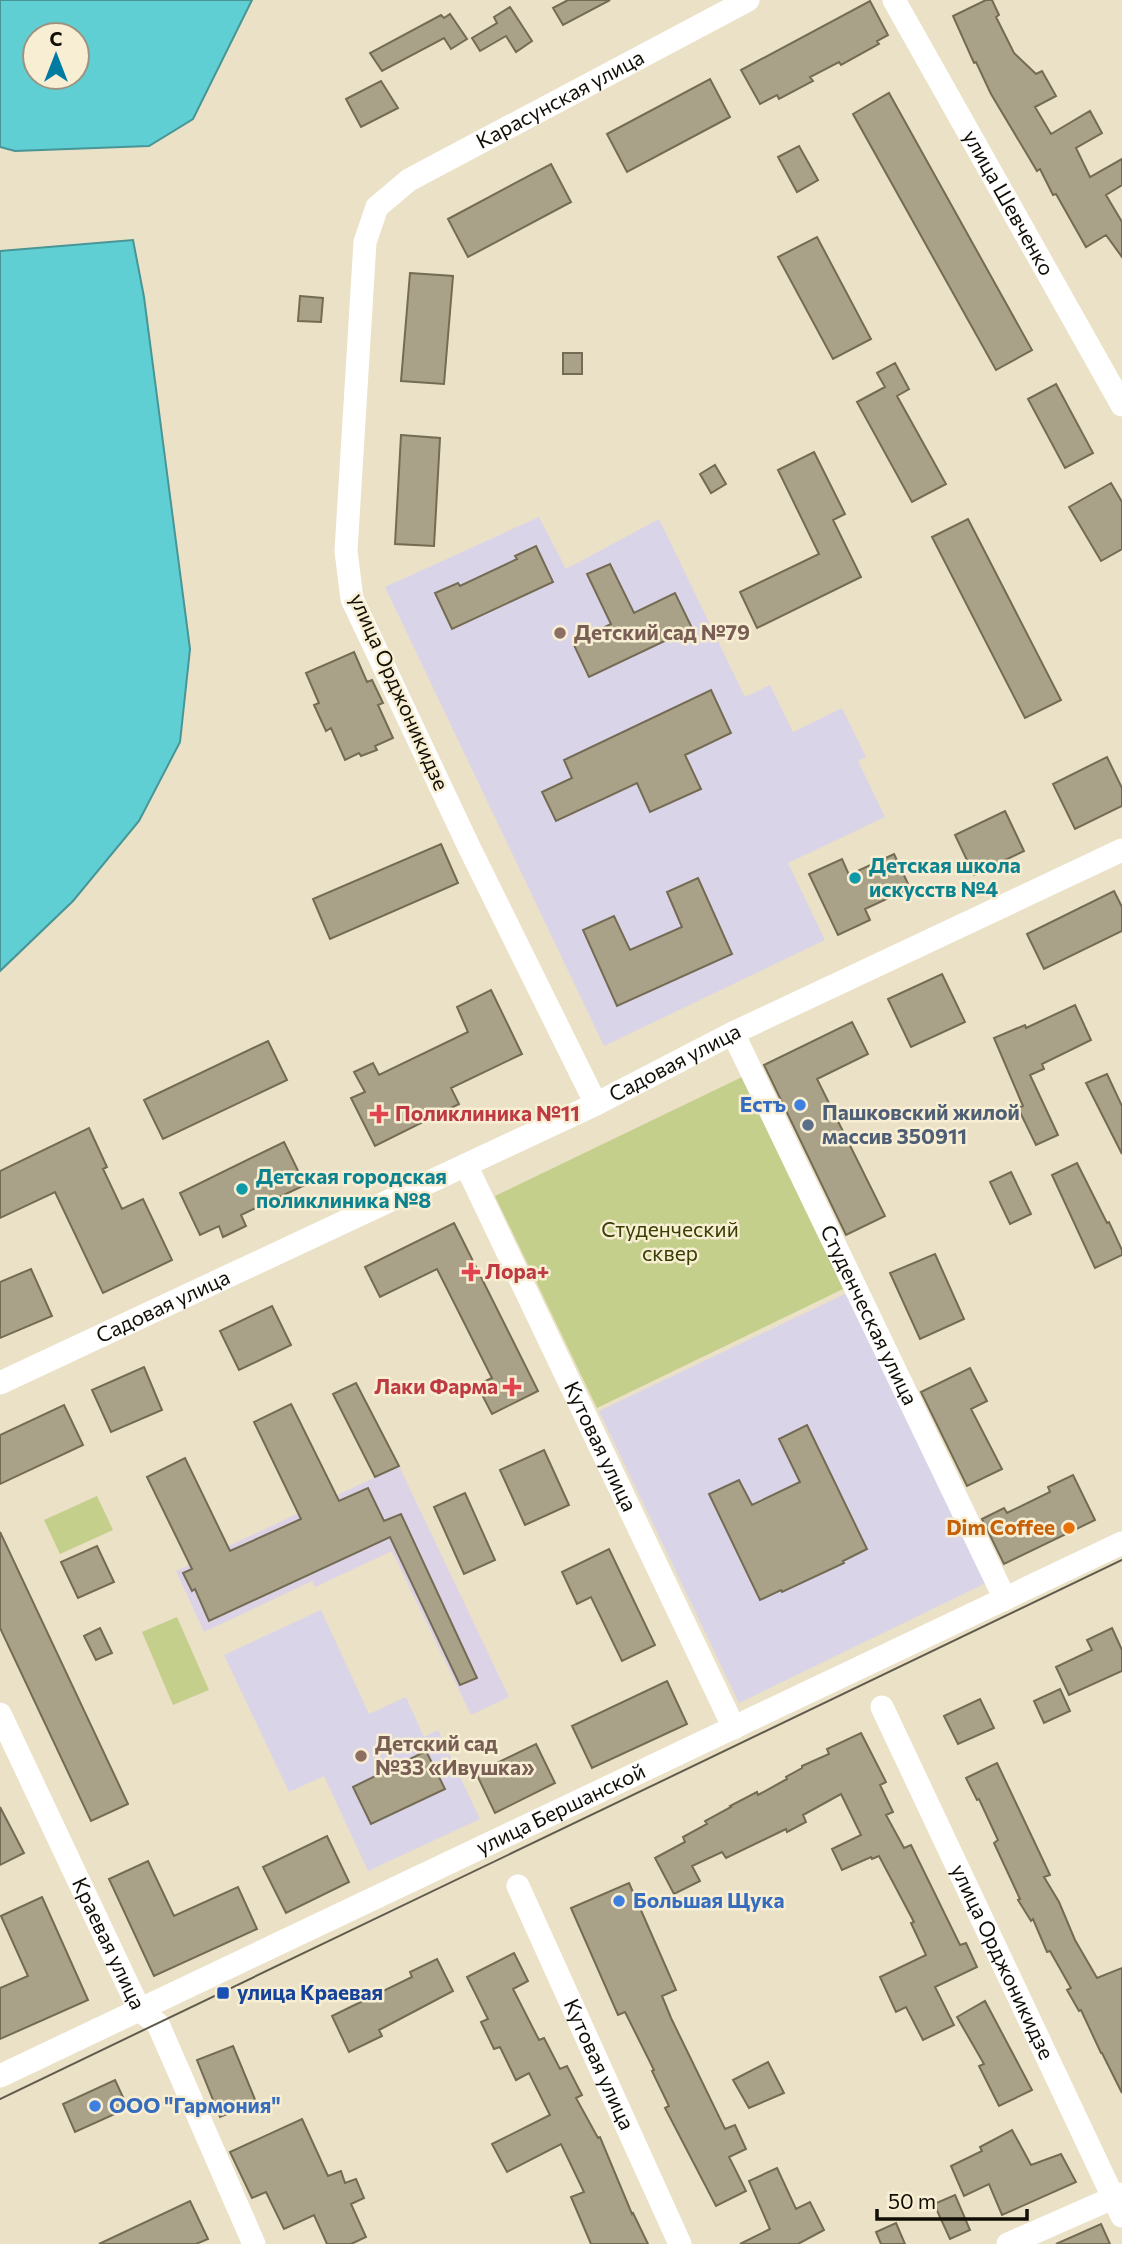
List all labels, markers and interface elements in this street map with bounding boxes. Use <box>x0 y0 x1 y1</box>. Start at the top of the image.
north arrow <box>21 21 91 91</box>
text: С <box>50 27 63 50</box>
street label: Карасунская улица <box>471 44 648 153</box>
street label: улица Шевченко <box>959 125 1061 280</box>
street label: улица Орджоникидзе <box>346 589 455 794</box>
place label: Детский сад №79 <box>574 619 750 644</box>
marker: Детский сад №79 <box>552 625 568 641</box>
place label: Детская школа искусств №4 <box>869 852 1021 901</box>
marker: Детская школа искусств №4 <box>847 870 863 886</box>
street label: Садовая улица <box>604 1017 744 1106</box>
place label: Естъ <box>740 1091 786 1116</box>
marker: Естъ <box>792 1097 808 1113</box>
place label: Пашковский жилой массив 350911 <box>822 1099 1020 1148</box>
place label: Поликлиника №11 <box>395 1100 580 1125</box>
marker: Поликлиника №11 <box>369 1104 389 1124</box>
marker: Пашковский жилой массив 350911 <box>800 1117 816 1133</box>
place label: Детская городская поликлиника №8 <box>256 1163 447 1212</box>
marker: Детская городская поликлиника №8 <box>234 1181 250 1197</box>
park label: Студенческий сквер <box>601 1216 739 1265</box>
street label: Студенческая улица <box>816 1220 924 1409</box>
place label: Лора+ <box>485 1258 549 1283</box>
street label: Садовая улица <box>92 1263 233 1347</box>
marker: Лора+ <box>463 1264 479 1280</box>
place label: Лаки Фарма <box>374 1373 498 1398</box>
street label: Кутовая улица <box>560 1377 643 1515</box>
marker: Лаки Фарма <box>504 1379 520 1395</box>
place label: Dim Coffee <box>946 1514 1055 1539</box>
marker: Dim Coffee <box>1061 1520 1077 1536</box>
place label: Детский сад №33 «Ивушка» <box>375 1730 535 1779</box>
marker: Детский сад №33 «Ивушка» <box>353 1748 369 1764</box>
street label: улица Бершанской <box>472 1757 649 1859</box>
street label: улица Орджоникидзе <box>947 1860 1060 2063</box>
street label: Краевая улица <box>68 1873 151 2013</box>
place label: Большая Щука <box>633 1887 784 1912</box>
marker: Большая Щука <box>611 1893 627 1909</box>
place label: улица Краевая <box>237 1979 383 2004</box>
marker: улица Краевая <box>215 1985 231 2001</box>
street label: Кутовая улица <box>560 1995 641 2133</box>
place label: ООО "Гармония" <box>109 2092 281 2117</box>
marker: ООО "Гармония" <box>87 2098 103 2114</box>
scale bar <box>877 2178 1028 2222</box>
text: 50 m <box>888 2188 936 2213</box>

